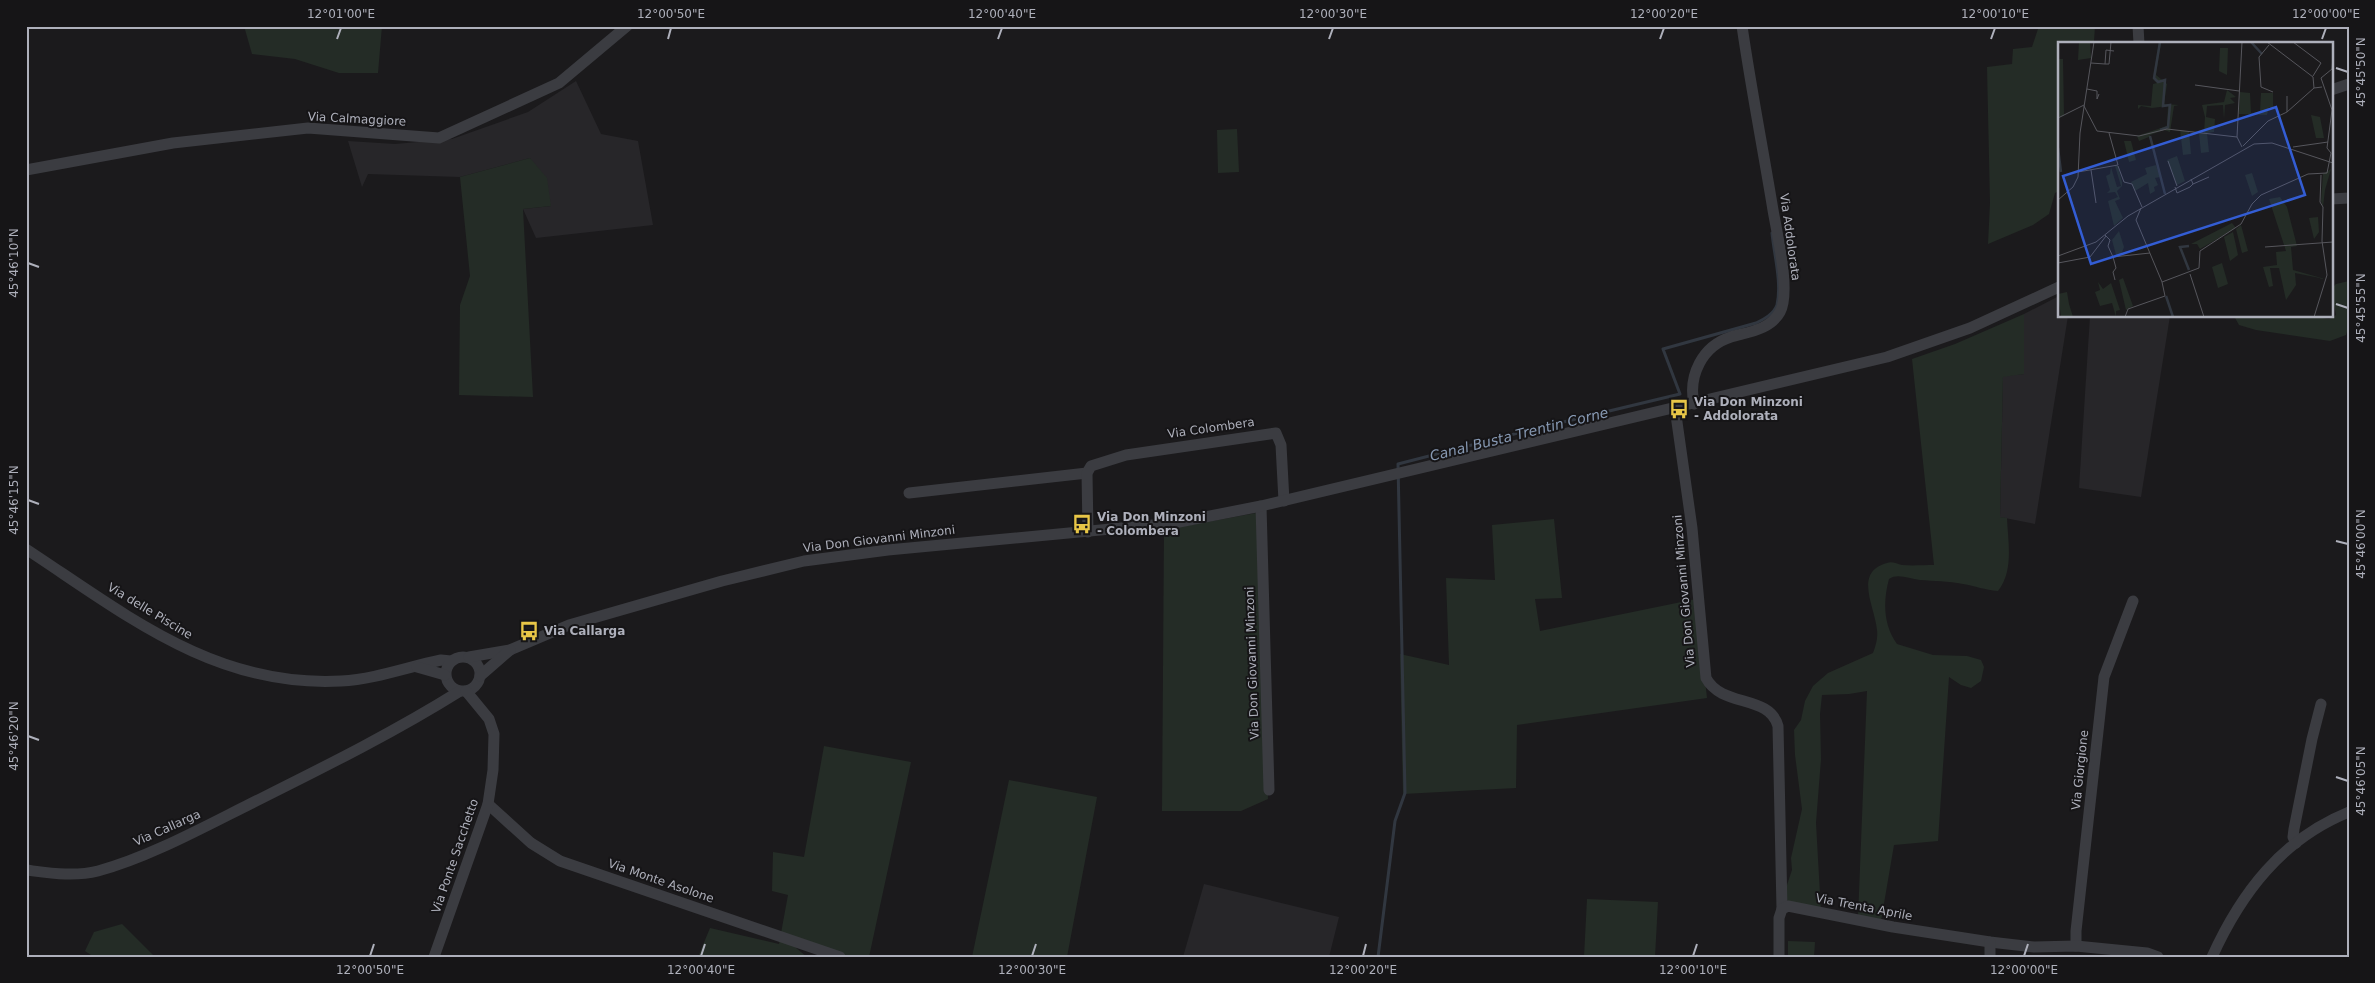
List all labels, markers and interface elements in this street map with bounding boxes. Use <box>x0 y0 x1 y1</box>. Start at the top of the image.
text: 12°01'00"E <box>307 7 375 21</box>
text: 12°00'50"E <box>637 7 705 21</box>
text: 12°00'40"E <box>968 7 1036 21</box>
text: 12°00'30"E <box>1299 7 1367 21</box>
text: 12°00'20"E <box>1630 7 1698 21</box>
text: 12°00'10"E <box>1961 7 2029 21</box>
text: 12°00'00"E <box>2292 7 2360 21</box>
text: 45°45'50"N <box>2354 37 2368 107</box>
inset map <box>2058 42 2332 318</box>
street label: Via Calmaggiore <box>307 109 407 129</box>
street label: Via Addolorata <box>1777 192 1803 282</box>
text: 45°46'10"N <box>7 228 21 298</box>
text: 45°45'55"N <box>2354 273 2368 343</box>
place label: Via Don Minzoni - Addolorata <box>1694 395 1803 423</box>
bus stop icon: Via Don Minzoni - Addolorata <box>1668 398 1690 420</box>
water label: Canal Busta Trentin Corne <box>1428 404 1610 464</box>
street label: Via Colombera <box>1167 415 1255 441</box>
text: 45°46'15"N <box>7 465 21 535</box>
text: 45°46'00"N <box>2354 509 2368 579</box>
place label: Via Don Minzoni - Colombera <box>1097 510 1206 538</box>
bus stop icon: Via Don Minzoni - Colombera <box>1071 513 1093 535</box>
street label: Via Don Giovanni Minzoni <box>1670 514 1698 668</box>
street label: Via Don Giovanni Minzoni <box>802 523 956 555</box>
street label: Via delle Piscine <box>105 580 195 642</box>
street label: Via Don Giovanni Minzoni <box>1242 586 1262 740</box>
bus stop icon: Via Callarga <box>518 620 540 642</box>
place label: Via Callarga <box>544 624 625 638</box>
text: 45°46'20"N <box>7 701 21 771</box>
street label: Via Giorgione <box>2069 729 2091 811</box>
text: 45°46'05"N <box>2354 746 2368 816</box>
street label: Via Ponte Sacchetto <box>429 797 481 915</box>
street label: Via Callarga <box>131 807 203 849</box>
street label: Via Monte Asolone <box>606 856 716 906</box>
street label: Via Trenta Aprile <box>1814 891 1914 923</box>
text: 12°00'50"E <box>336 963 404 977</box>
text: 12°00'40"E <box>667 963 735 977</box>
text: 12°00'30"E <box>998 963 1066 977</box>
text: 12°00'20"E <box>1329 963 1397 977</box>
text: 12°00'10"E <box>1659 963 1727 977</box>
text: 12°00'00"E <box>1990 963 2058 977</box>

